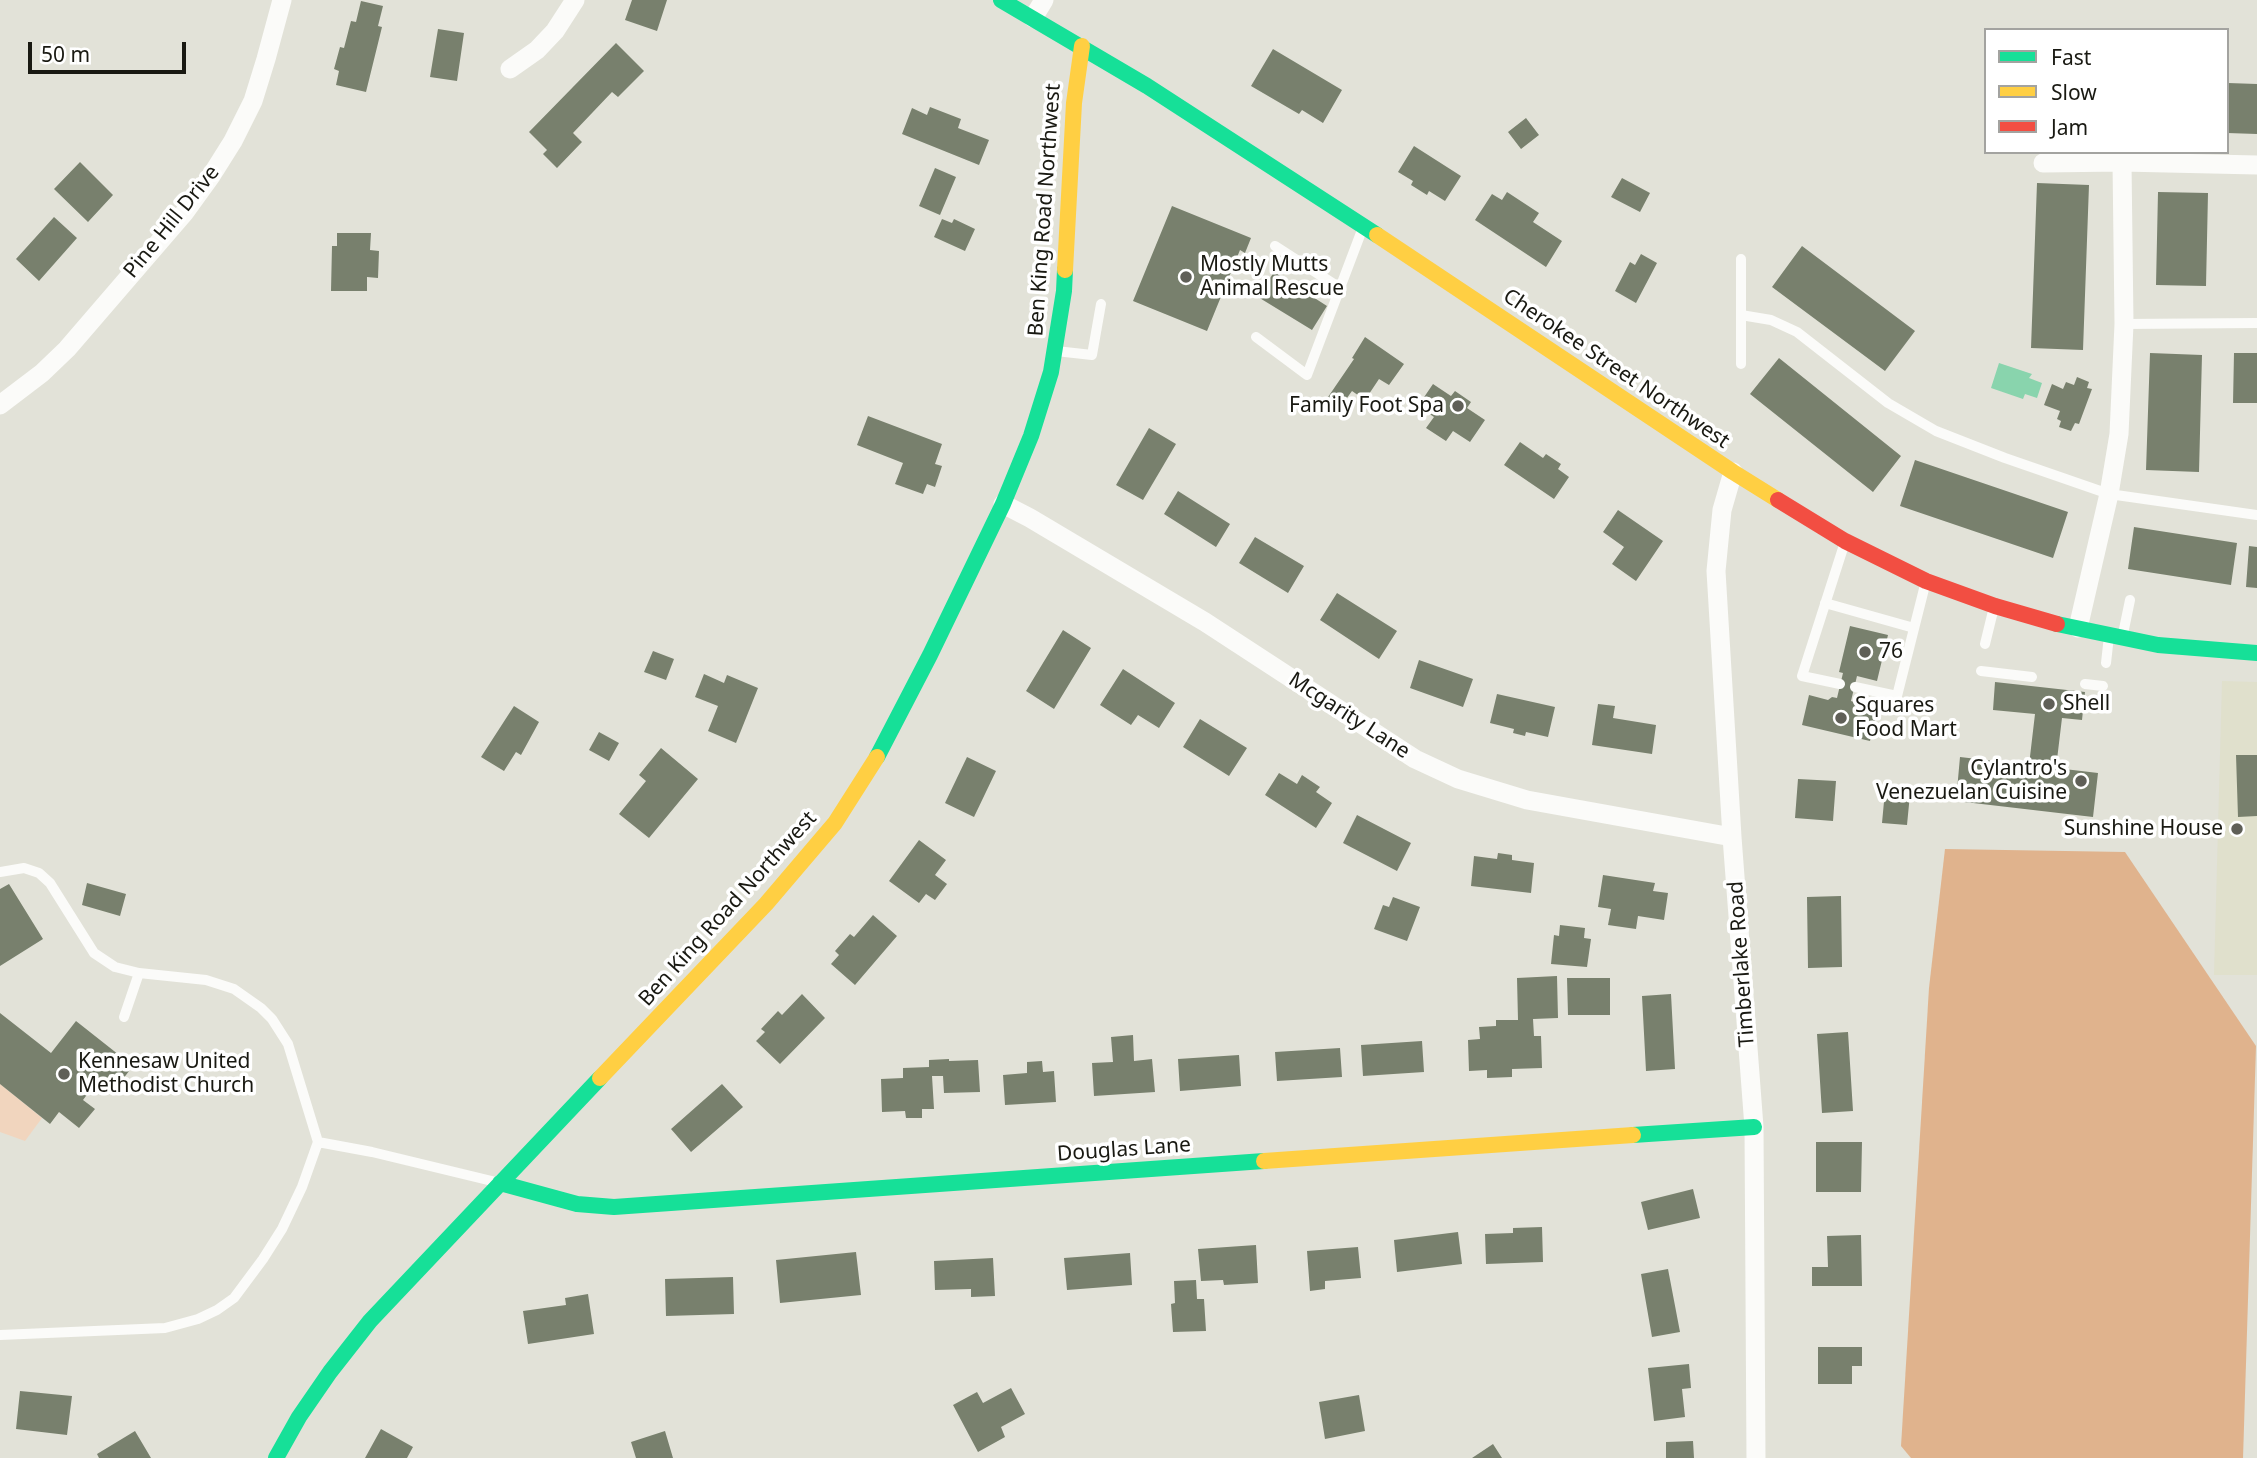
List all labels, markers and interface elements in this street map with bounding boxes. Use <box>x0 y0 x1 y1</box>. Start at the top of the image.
scale bar <box>32 28 189 72</box>
legend <box>1984 28 2229 154</box>
text: 50 m <box>41 40 90 68</box>
text: Fast <box>2051 43 2091 71</box>
text: Slow <box>2051 78 2097 106</box>
street label: Ben King Road Northwest <box>1024 83 1066 337</box>
text: Jam <box>2051 113 2088 141</box>
street label: Pine Hill Drive <box>119 161 225 283</box>
place label: Mostly Mutts Animal Rescue <box>1200 252 1344 302</box>
marker: Mostly Mutts Animal Rescue <box>1178 269 1194 285</box>
street label: Cherokee Street Northwest <box>1498 284 1734 454</box>
place label: Family Foot Spa <box>1289 393 1444 419</box>
marker: Family Foot Spa <box>1450 398 1466 414</box>
place label: 76 <box>1879 639 1903 665</box>
marker: 76 <box>1857 644 1873 660</box>
street label: Mcgarity Lane <box>1284 668 1414 764</box>
place label: Shell <box>2063 691 2110 717</box>
place label: Squares Food Mart <box>1855 693 1957 743</box>
marker: Shell <box>2041 696 2057 712</box>
marker: Squares Food Mart <box>1833 710 1849 726</box>
place label: Cylantro's Venezuelan Cuisine <box>1876 756 2067 806</box>
marker: Cylantro's Venezuelan Cuisine <box>2073 773 2089 789</box>
street label: Ben King Road Northwest <box>634 806 822 1012</box>
place label: Sunshine House <box>2064 816 2223 842</box>
marker: Sunshine House <box>2229 821 2245 837</box>
street label: Timberlake Road <box>1724 880 1760 1048</box>
place label: Kennesaw United Methodist Church <box>78 1049 254 1099</box>
marker: Kennesaw United Methodist Church <box>56 1066 72 1082</box>
street label: Douglas Lane <box>1056 1133 1192 1167</box>

